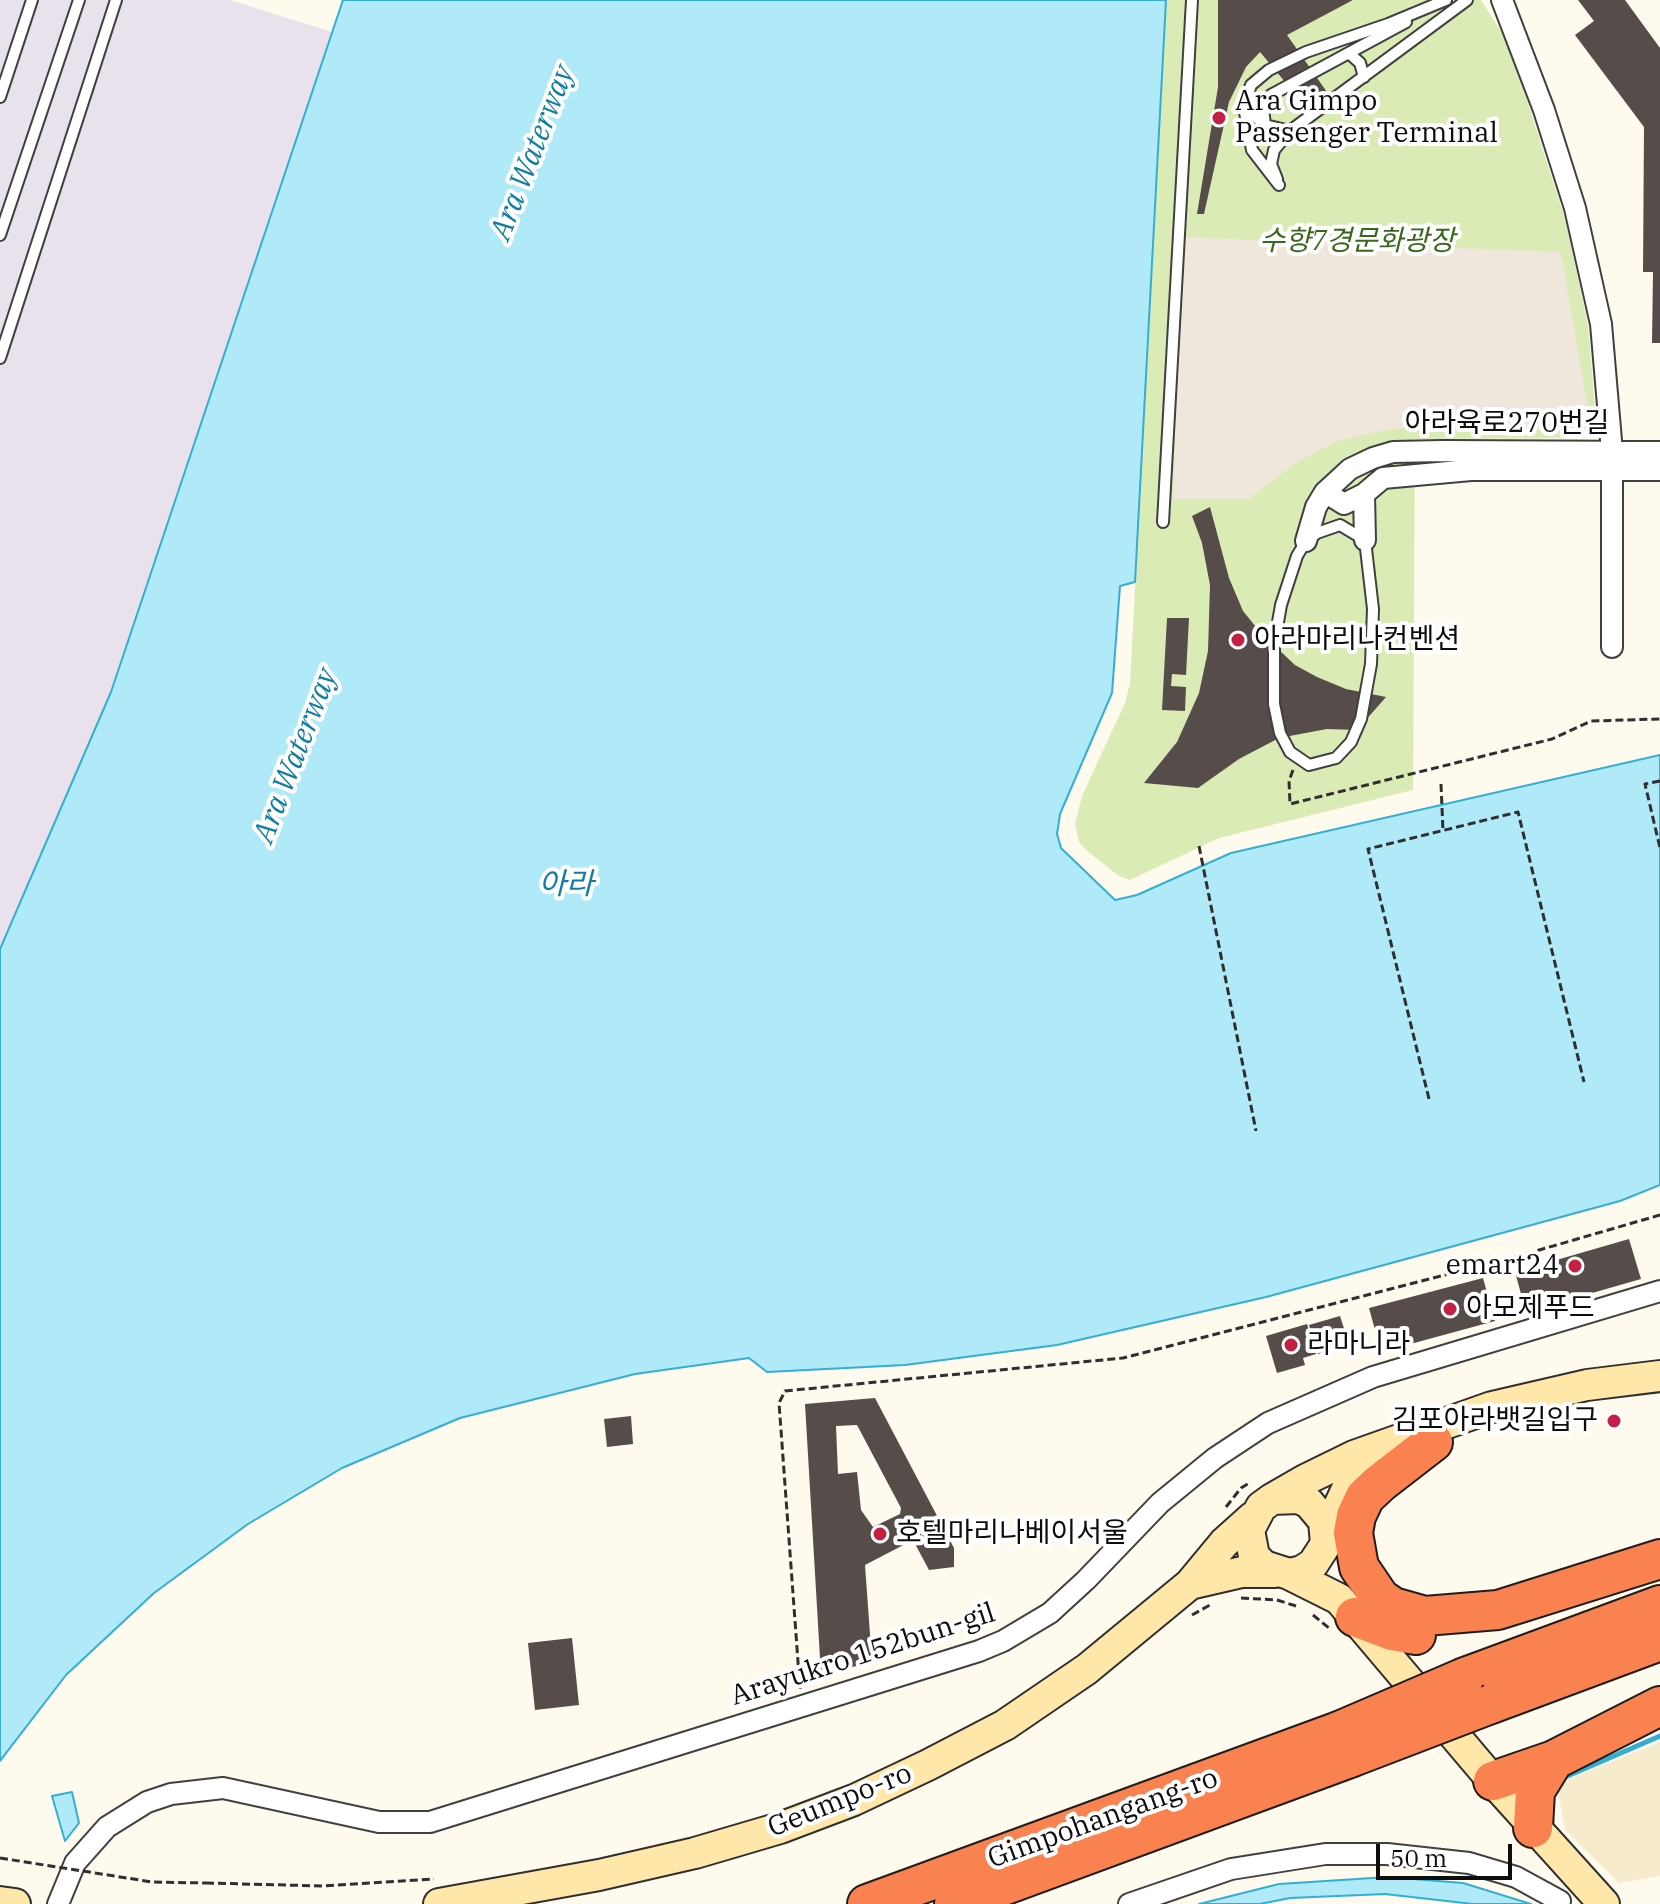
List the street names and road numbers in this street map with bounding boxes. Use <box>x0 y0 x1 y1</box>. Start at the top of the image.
street label: 아라육로270번길 <box>1405 407 1609 441</box>
street label: Arayukro 152bun-gil <box>727 1596 999 1714</box>
street label: Geumpo-ro <box>763 1757 917 1845</box>
street label: Gimpohangang-ro <box>983 1762 1223 1876</box>

